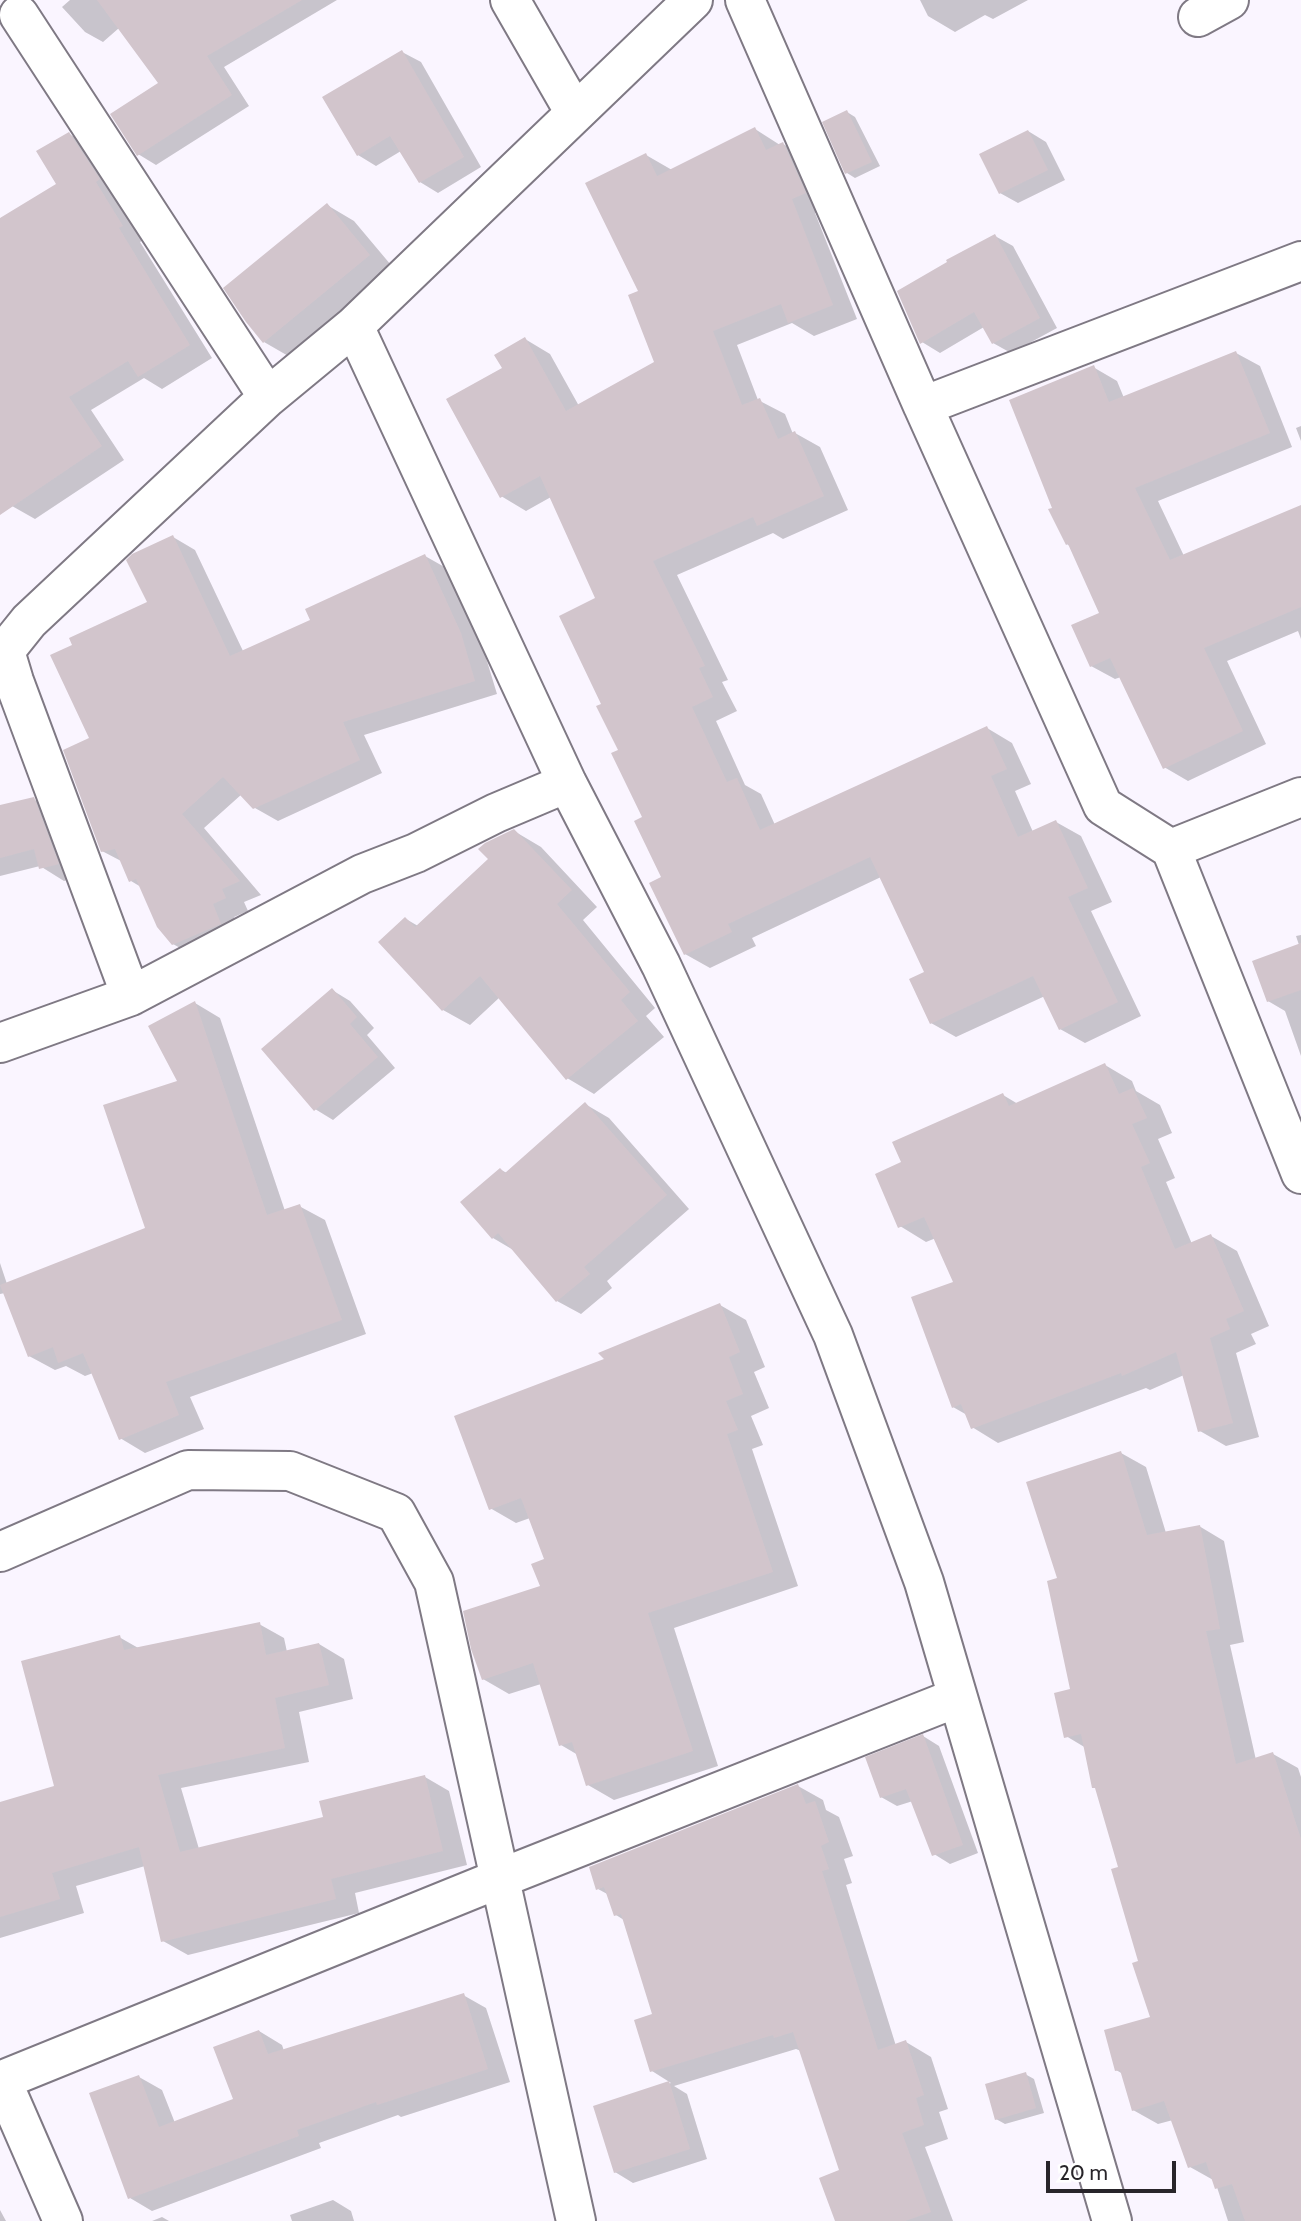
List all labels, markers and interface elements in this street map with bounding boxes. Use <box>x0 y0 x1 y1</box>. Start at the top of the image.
scale bar <box>1049 2148 1178 2192</box>
text: 20 m <box>1059 2160 1108 2185</box>

